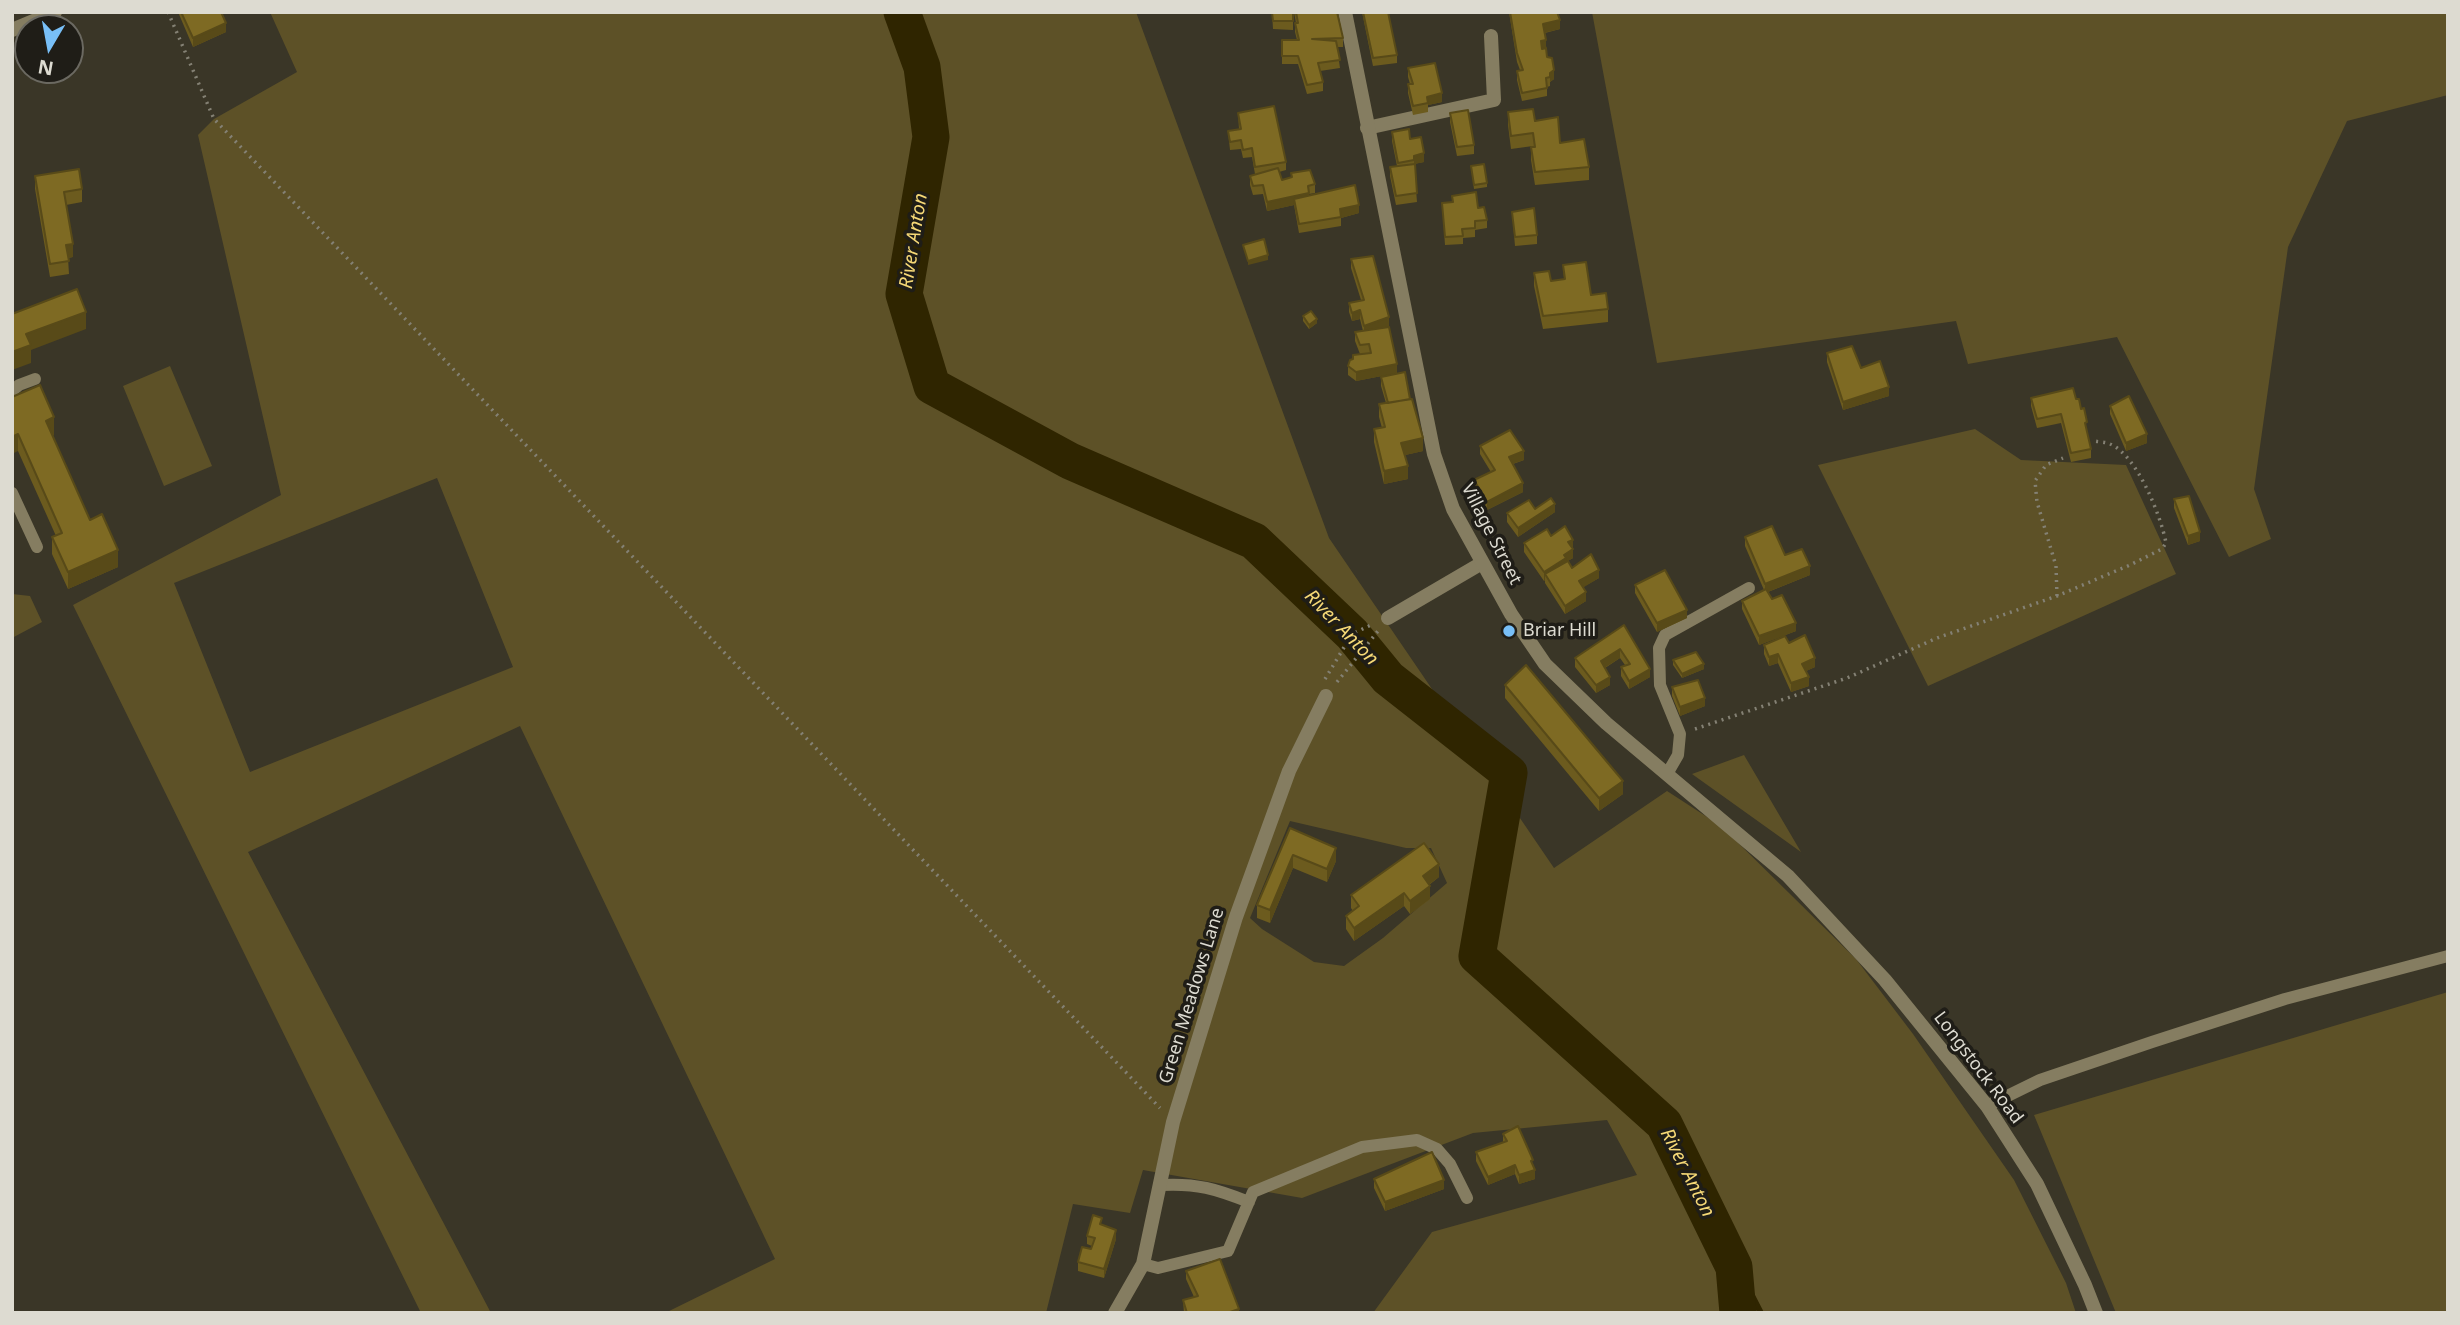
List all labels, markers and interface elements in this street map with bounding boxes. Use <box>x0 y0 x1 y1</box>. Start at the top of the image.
north arrow <box>14 14 84 84</box>
text: N <box>36 54 56 82</box>
water label: River Anton <box>895 192 933 290</box>
street label: Village Street <box>1456 480 1526 588</box>
water label: River Anton <box>1299 585 1383 671</box>
place label: Briar Hill <box>1523 620 1596 642</box>
marker: Briar Hill <box>1501 623 1517 639</box>
street label: Green Meadows Lane <box>1155 905 1229 1087</box>
street label: Longstock Road <box>1929 1008 2027 1128</box>
water label: River Anton <box>1655 1125 1719 1221</box>

